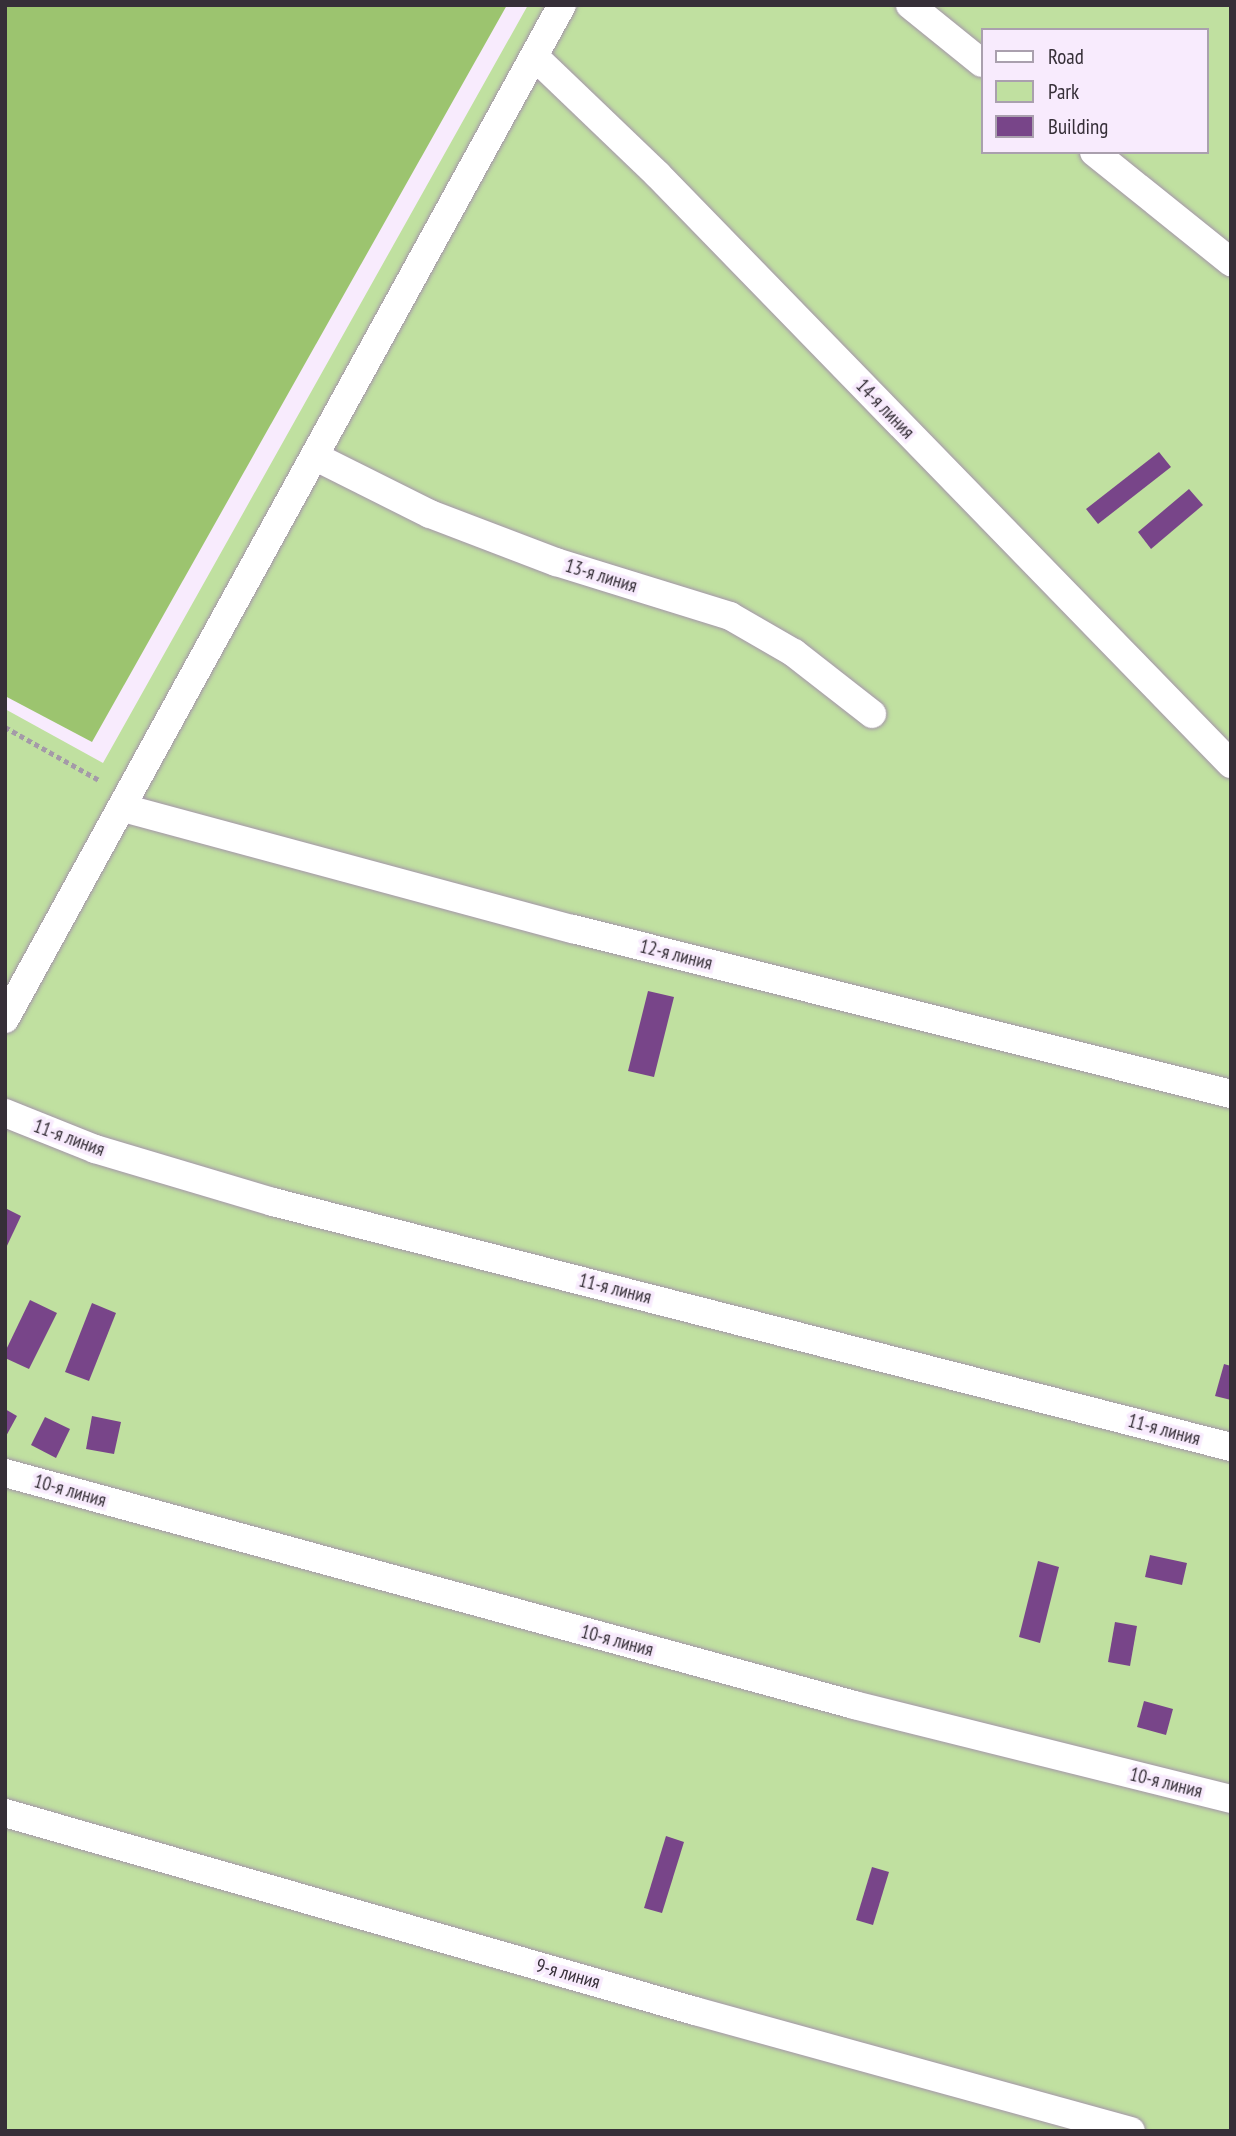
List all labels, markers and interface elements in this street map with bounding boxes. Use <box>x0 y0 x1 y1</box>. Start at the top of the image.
legend <box>981 28 1208 154</box>
text: Road <box>1048 43 1084 70</box>
text: Park <box>1048 78 1079 105</box>
text: Building <box>1048 113 1108 140</box>
street label: 14-я линия <box>851 374 919 444</box>
street label: 13-я линия <box>562 554 640 598</box>
street label: 12-я линия <box>637 935 715 975</box>
street label: 11-я линия <box>30 1115 108 1161</box>
street label: 11-я линия <box>576 1269 654 1309</box>
street label: 11-я линия <box>1125 1409 1203 1451</box>
street label: 10-я линия <box>31 1470 109 1512</box>
street label: 10-я линия <box>578 1620 656 1662</box>
street label: 10-я линия <box>1127 1763 1205 1803</box>
street label: 9-я линия <box>533 1954 603 1994</box>

